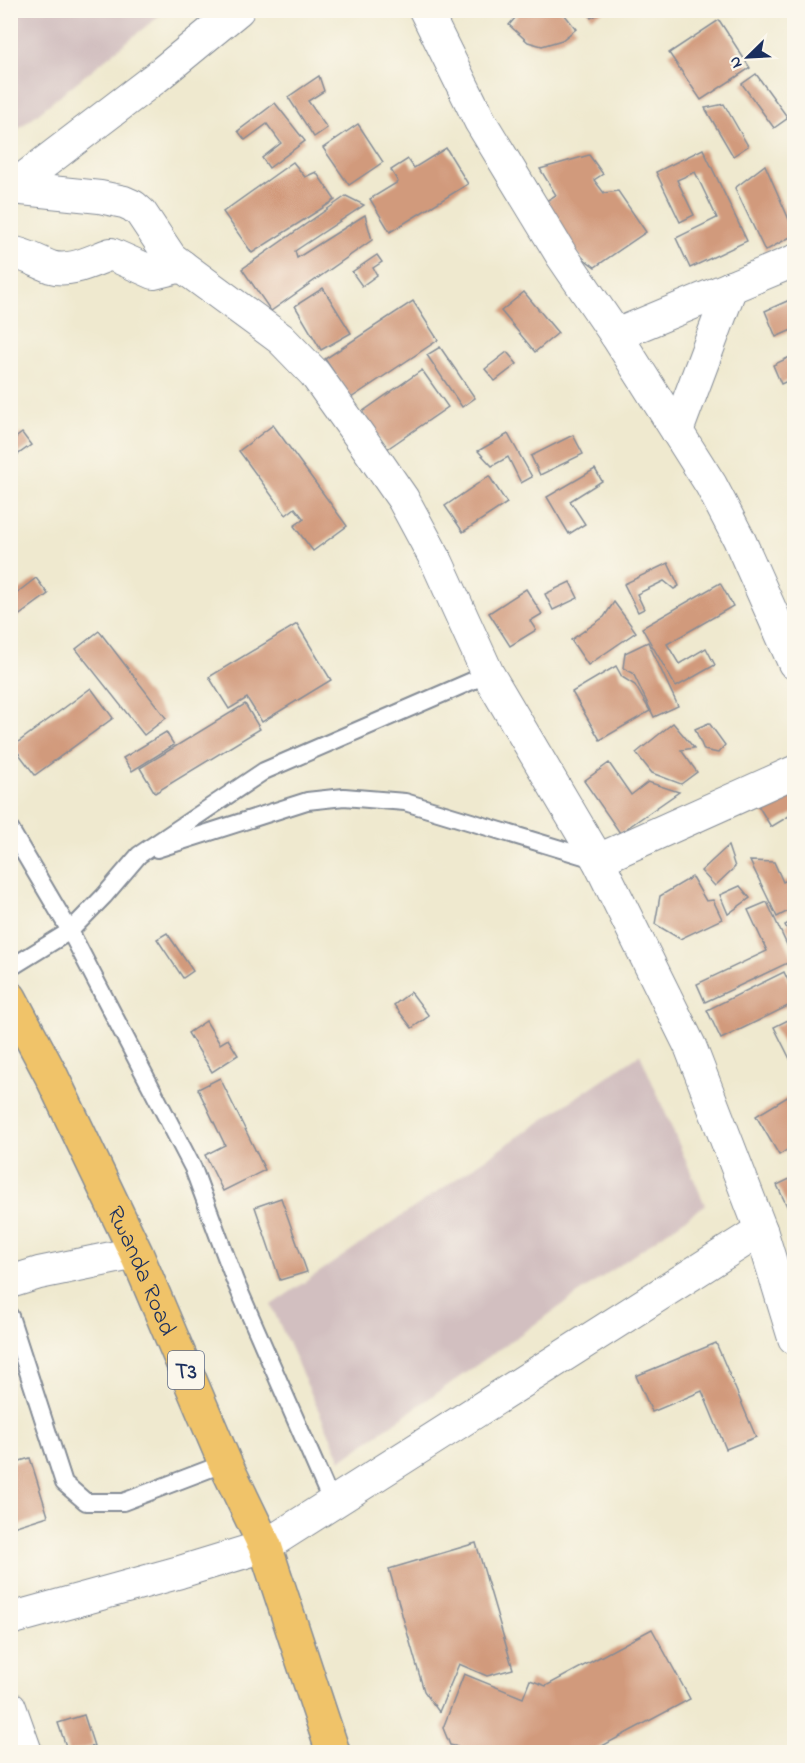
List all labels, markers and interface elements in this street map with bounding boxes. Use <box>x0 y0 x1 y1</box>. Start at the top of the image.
north arrow <box>718 27 778 87</box>
text: N <box>723 52 749 72</box>
street label: Rwanda Road <box>96 1201 184 1342</box>
road number: T3 <box>168 1351 204 1389</box>

